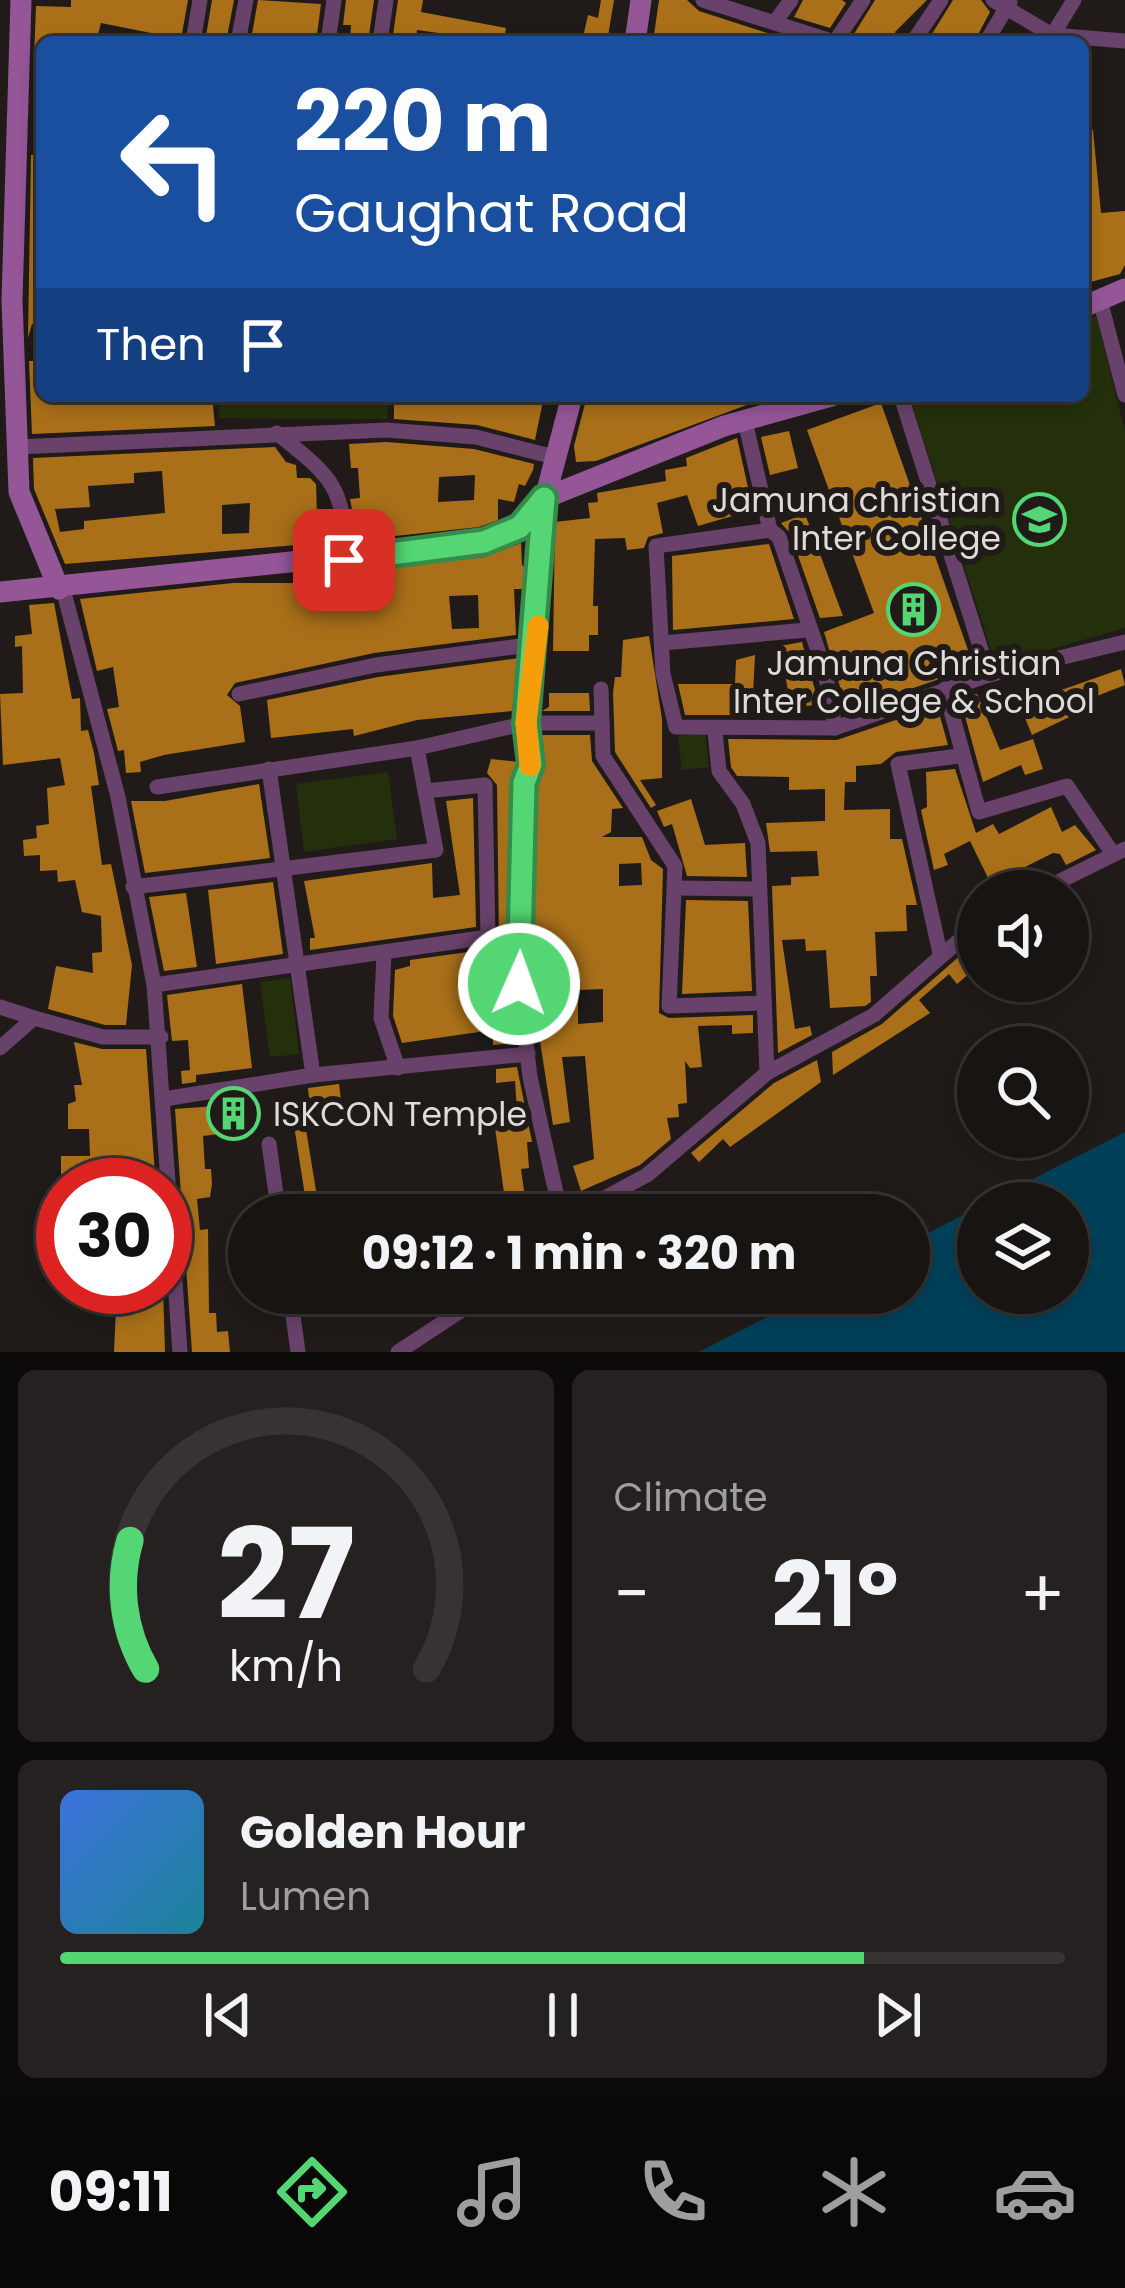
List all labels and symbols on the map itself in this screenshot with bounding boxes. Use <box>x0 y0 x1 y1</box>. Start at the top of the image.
place label: Jamuna christian Inter College <box>711 477 1001 562</box>
school or university icon: Jamuna christian Inter College <box>1012 491 1068 547</box>
pin <box>293 509 395 611</box>
building icon: Jamuna Christian Inter College & School <box>886 581 942 637</box>
place label: Jamuna Christian Inter College & School <box>733 640 1095 725</box>
position arrow <box>456 921 582 1047</box>
building icon: ISKCON Temple <box>206 1086 262 1142</box>
place label: ISKCON Temple <box>273 1091 527 1138</box>
speed limit sign: 30 <box>36 1158 192 1314</box>

